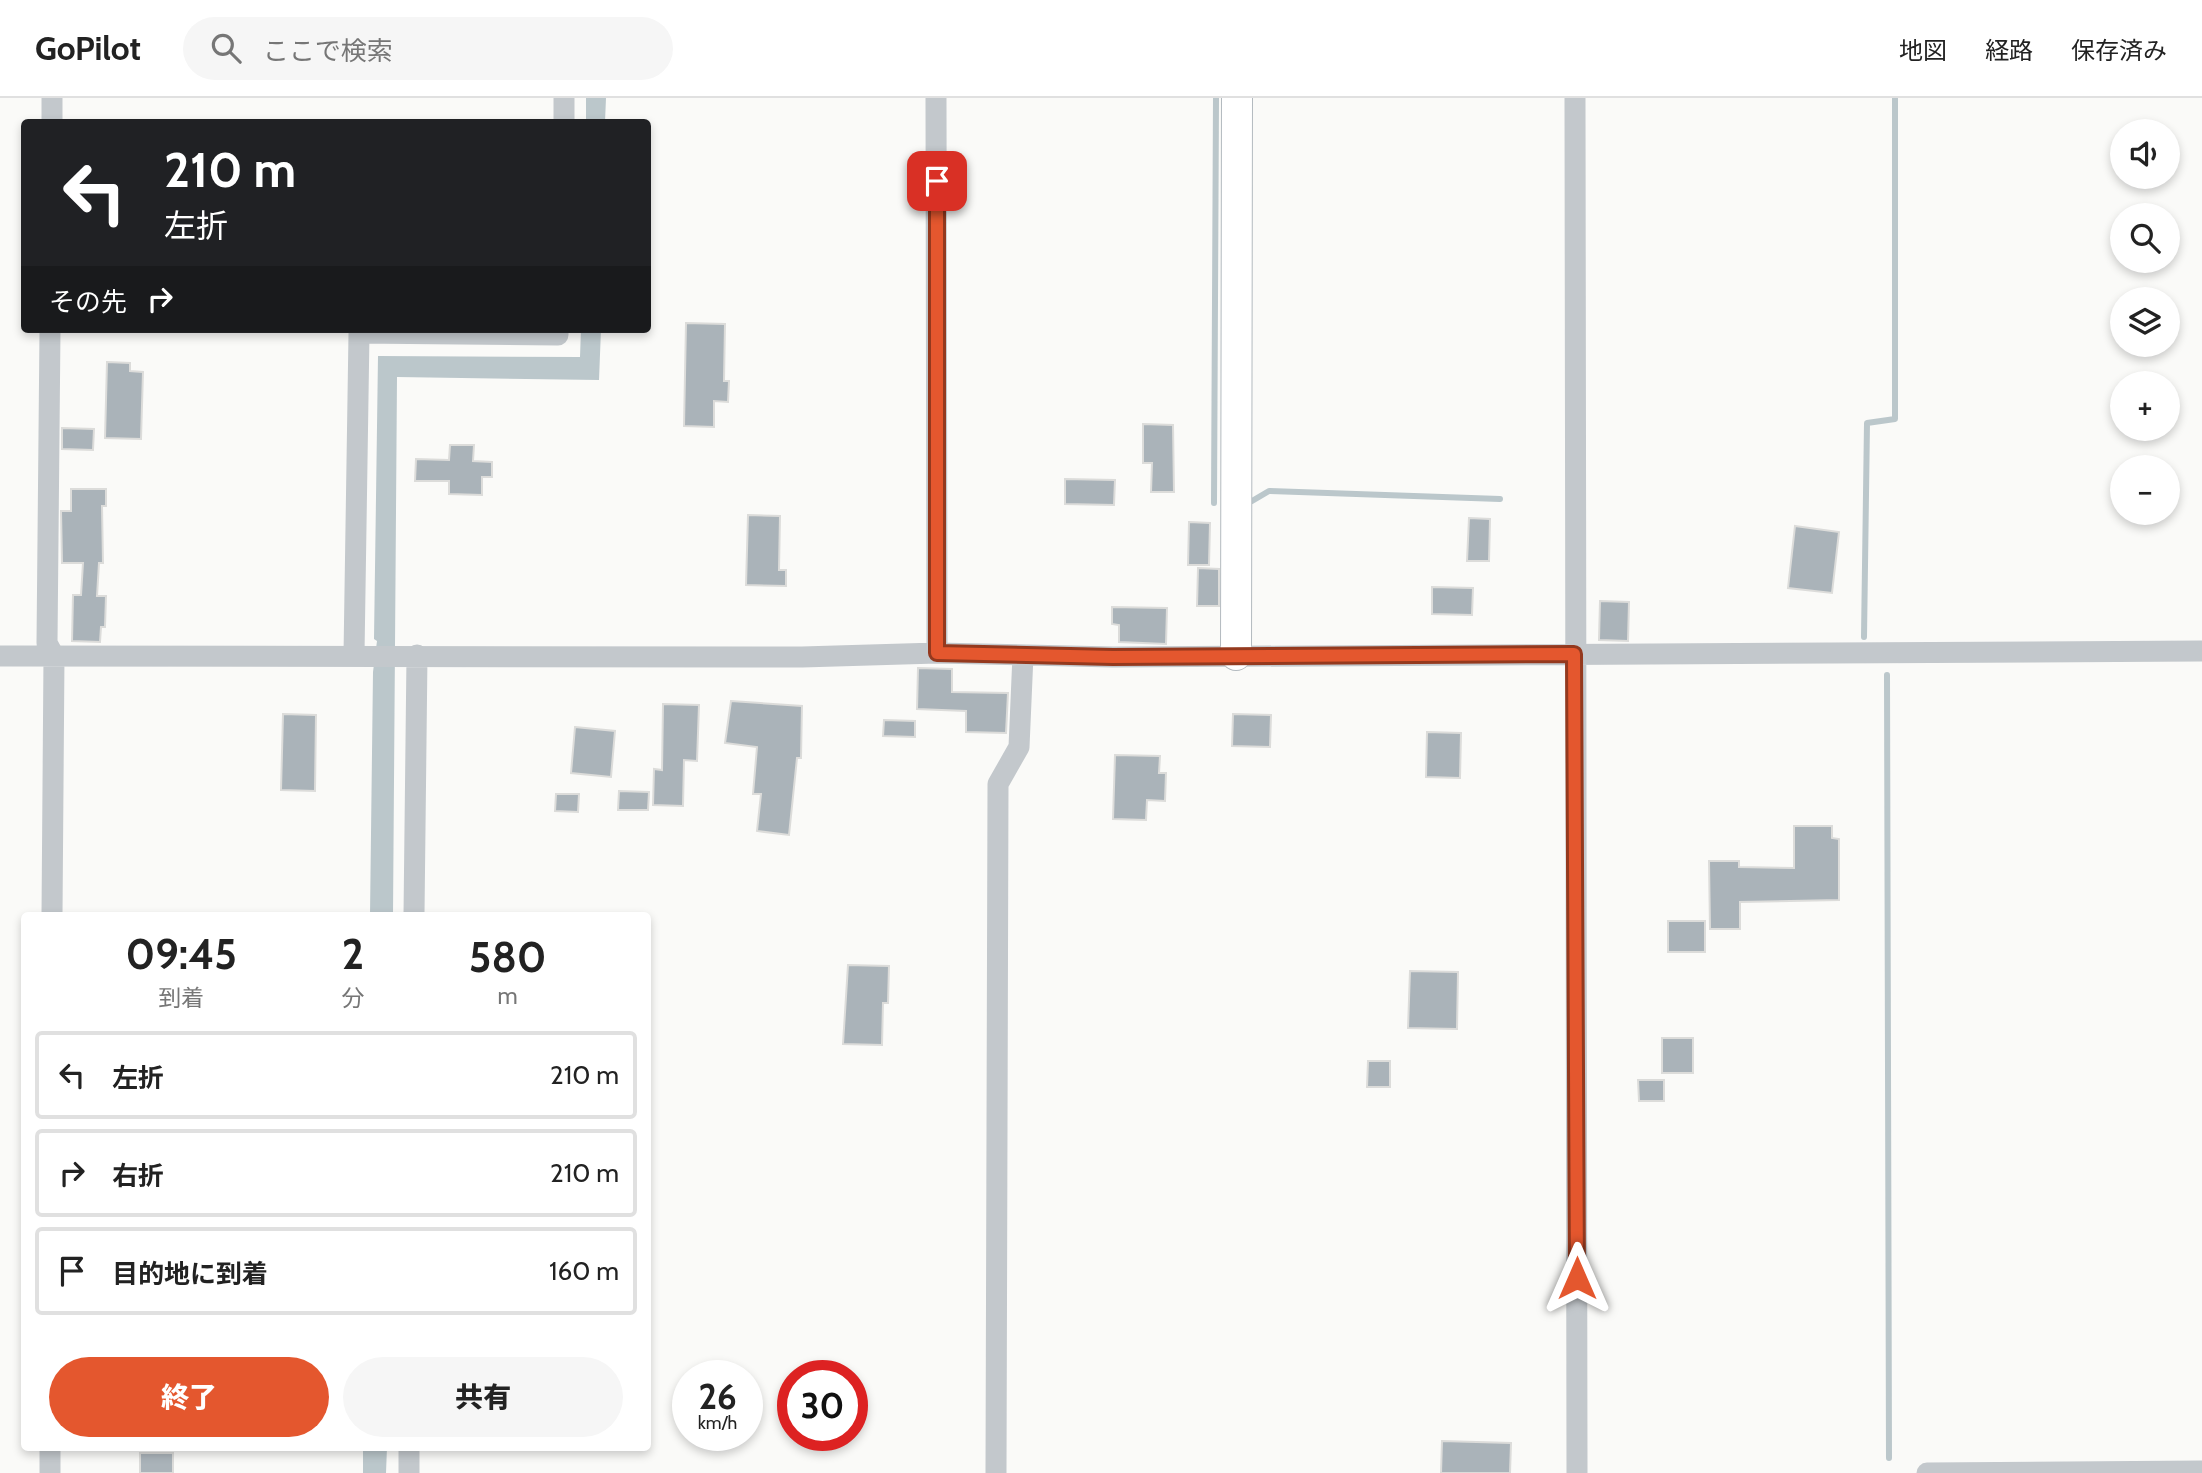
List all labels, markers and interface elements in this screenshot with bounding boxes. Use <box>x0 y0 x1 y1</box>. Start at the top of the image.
search box <box>183 17 673 80</box>
text: GoPilot <box>35 28 141 68</box>
icon: search <box>207 29 245 67</box>
text: ここで検索 <box>263 35 393 67</box>
text: 地図 <box>1899 36 1947 65</box>
text: 経路 <box>1985 36 2033 65</box>
text: 保存済み <box>2071 36 2167 65</box>
map controls <box>2110 119 2180 525</box>
button: sound <box>2110 119 2180 189</box>
text: 210 m <box>164 140 296 199</box>
icon: left <box>49 147 140 238</box>
pin <box>907 151 967 211</box>
icon: arrive <box>918 162 956 200</box>
button: search <box>2110 203 2180 273</box>
text: 左折 <box>164 206 228 245</box>
icon: right <box>141 280 179 318</box>
text: その先 <box>49 286 127 318</box>
button: layers <box>2110 287 2180 357</box>
button: + <box>2110 371 2180 441</box>
button: − <box>2110 455 2180 525</box>
text: 09:45 <box>126 928 237 980</box>
text: 2 <box>342 928 364 980</box>
text: 580 <box>469 931 546 983</box>
text: m <box>498 982 518 1010</box>
text: 到着 <box>158 984 204 1012</box>
text: 分 <box>341 984 364 1012</box>
icon: left <box>53 1056 91 1094</box>
text: 210 m <box>550 1059 619 1091</box>
text: 左折 <box>112 1062 164 1094</box>
icon: right <box>53 1154 91 1192</box>
text: 210 m <box>550 1157 619 1189</box>
text: 右折 <box>112 1160 164 1192</box>
position arrow <box>1540 1241 1614 1315</box>
icon: arrive <box>53 1252 91 1290</box>
text: 160 m <box>549 1255 619 1287</box>
text: 目的地に到着 <box>112 1258 268 1290</box>
button: 終了 <box>49 1357 329 1437</box>
button: 共有 <box>343 1357 623 1437</box>
speed limit sign: 30 <box>777 1360 868 1451</box>
text: 26 <box>698 1375 737 1418</box>
text: km/h <box>698 1412 737 1434</box>

